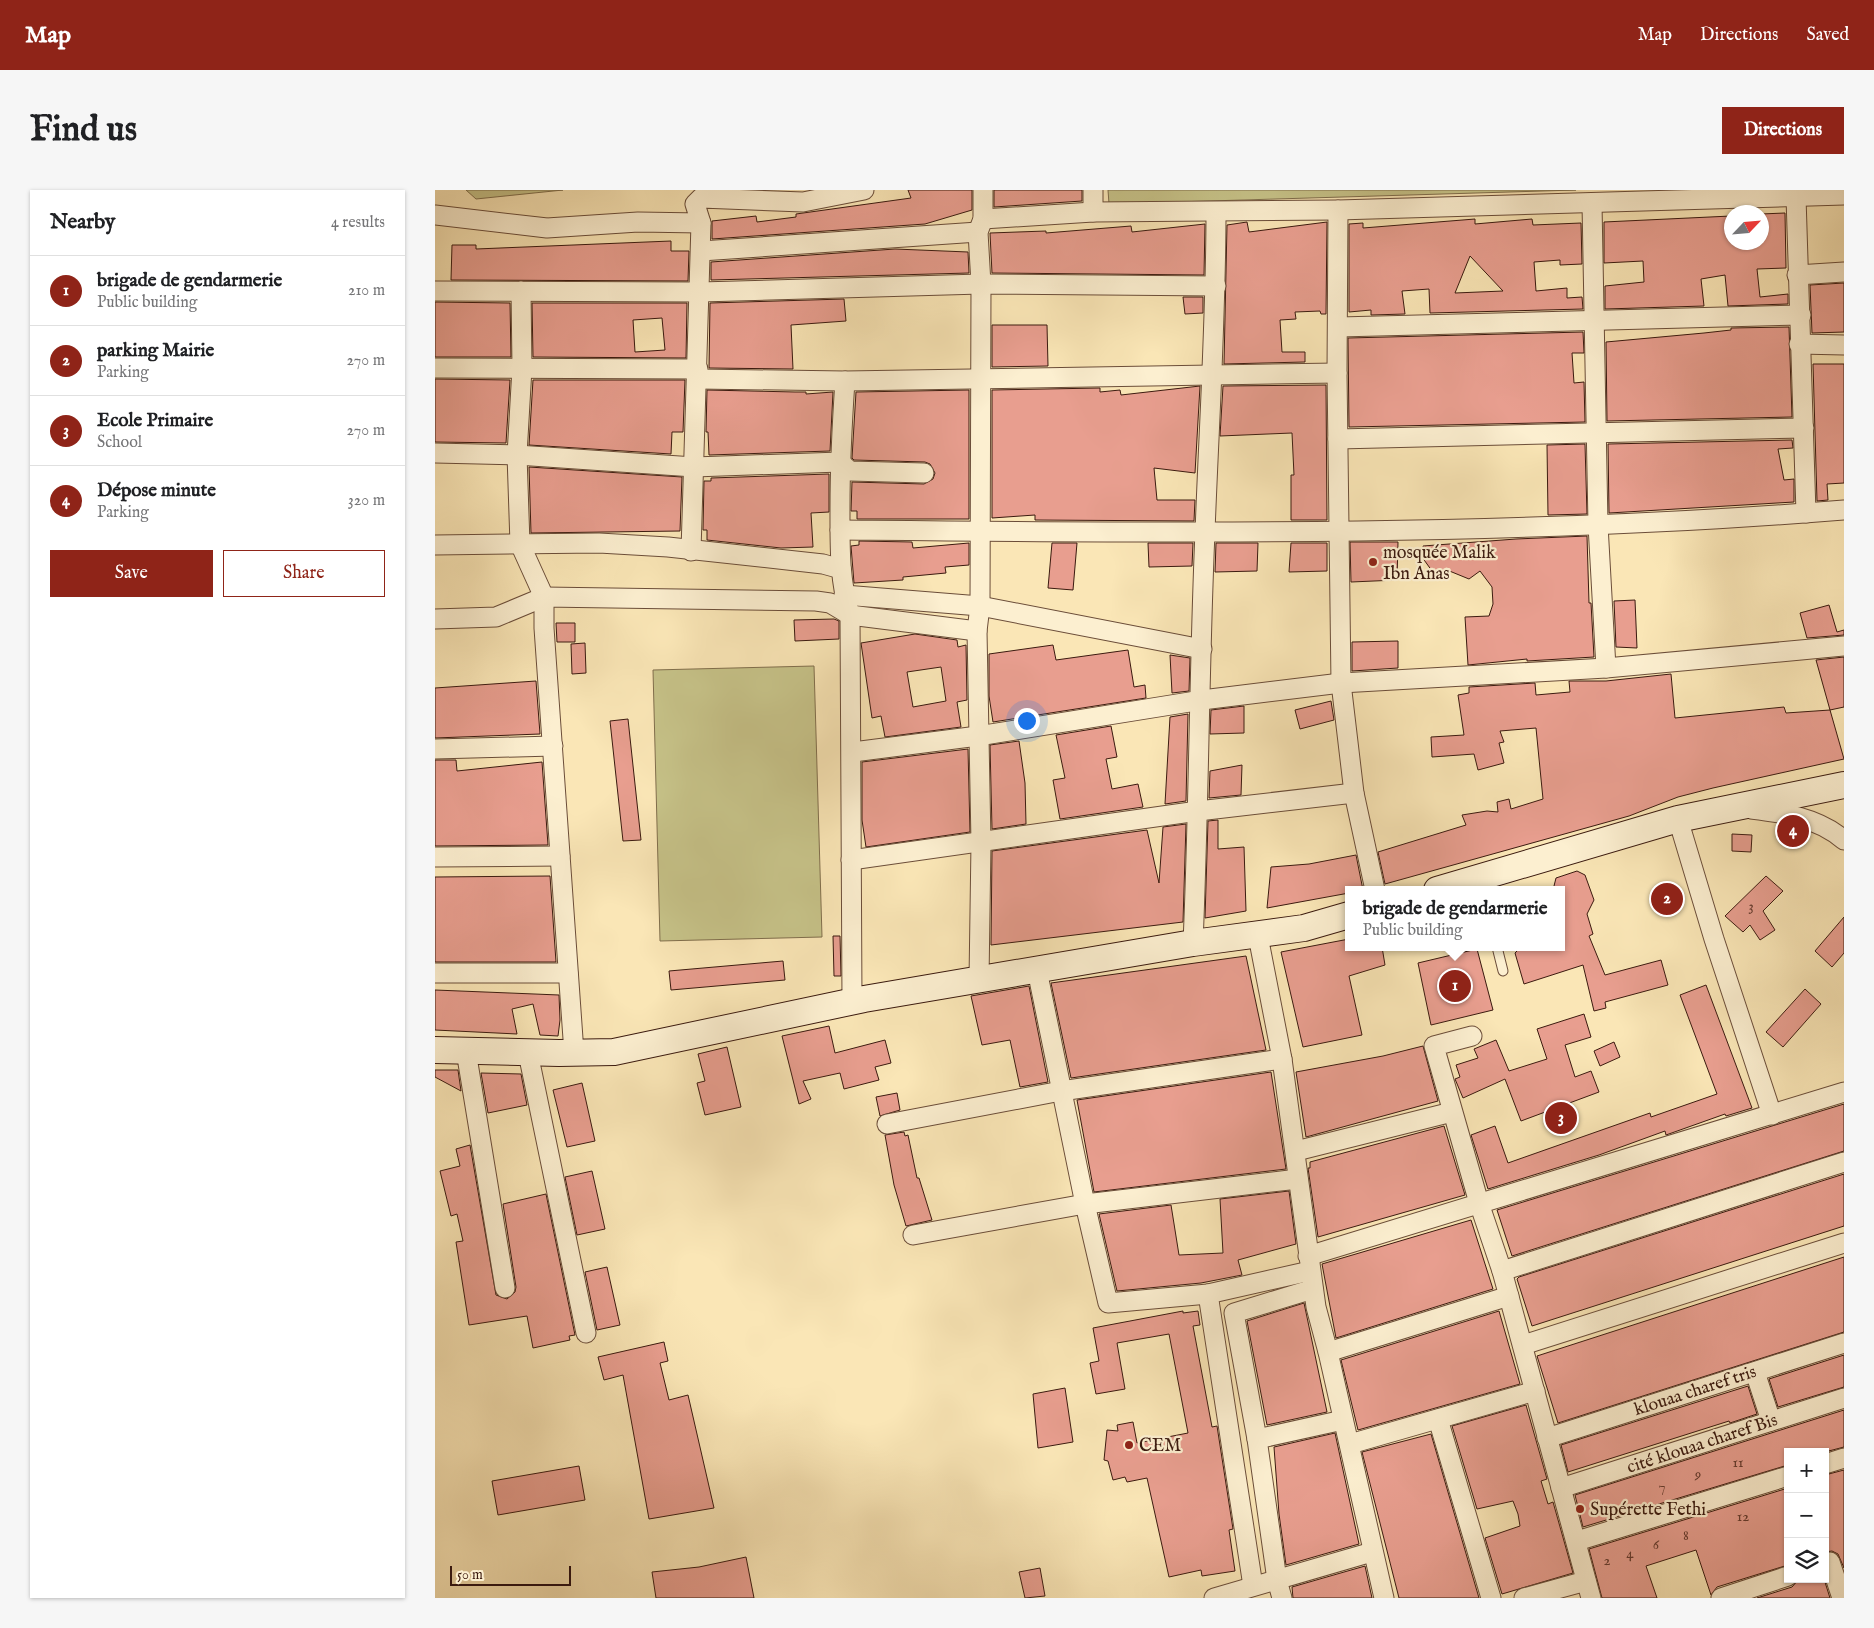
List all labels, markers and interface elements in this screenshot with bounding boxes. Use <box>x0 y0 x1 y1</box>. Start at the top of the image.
text: Map <box>25 20 71 51</box>
text: Map <box>1638 24 1672 47</box>
text: Directions <box>1700 24 1778 47</box>
text: Saved <box>1806 24 1849 47</box>
button: Directions <box>1722 107 1844 154</box>
text: Find us <box>30 108 137 153</box>
north arrow <box>1724 205 1769 250</box>
text: Nearby <box>50 209 115 236</box>
text: 4 results <box>331 213 385 233</box>
text: brigade de gendarmerie <box>97 269 282 293</box>
text: 1 <box>63 281 69 301</box>
text: 210 m <box>348 281 385 301</box>
text: Public building <box>97 293 197 313</box>
text: parking Mairie <box>97 339 214 363</box>
text: 2 <box>62 351 70 371</box>
text: 270 m <box>346 351 385 371</box>
text: Parking <box>97 363 149 383</box>
text: Ecole Primaire <box>97 409 213 433</box>
text: 3 <box>63 421 69 441</box>
text: 270 m <box>346 421 385 441</box>
text: School <box>97 433 142 453</box>
text: Dépose minute <box>97 479 216 503</box>
text: 4 <box>62 491 70 511</box>
text: 320 m <box>348 491 385 511</box>
text: Parking <box>97 503 149 523</box>
place label: mosquée Malik Ibn Anas <box>1383 542 1496 586</box>
button: Save <box>50 550 213 597</box>
button: Share <box>223 550 385 597</box>
marker: mosquée Malik Ibn Anas <box>1367 556 1379 568</box>
your location <box>1014 708 1040 734</box>
pin: 4 <box>1777 812 1809 850</box>
pin: 2 <box>1651 880 1683 918</box>
popup <box>1345 886 1565 951</box>
text: brigade de gendarmerie <box>1362 897 1548 921</box>
house number: 3 <box>1748 897 1754 916</box>
text: Public building <box>1362 921 1463 941</box>
pin: 1 <box>1439 967 1471 1005</box>
pin: 3 <box>1545 1099 1577 1137</box>
street label: klouaa charef tris <box>1631 1361 1760 1422</box>
street label: cité klouaa charef Bis <box>1624 1409 1781 1480</box>
place label: CEM <box>1139 1435 1181 1458</box>
marker: CEM <box>1123 1439 1135 1451</box>
map controls <box>1784 1448 1829 1583</box>
button: + <box>1784 1448 1829 1493</box>
house number: 11 <box>1732 1453 1744 1472</box>
house number: 9 <box>1694 1465 1701 1484</box>
house number: 7 <box>1658 1477 1666 1496</box>
button: − <box>1784 1493 1829 1538</box>
place label: Supérette Fethi <box>1590 1499 1706 1522</box>
marker: Supérette Fethi <box>1574 1503 1586 1515</box>
house number: 12 <box>1737 1507 1749 1526</box>
house number: 8 <box>1683 1526 1689 1545</box>
house number: 6 <box>1653 1535 1660 1554</box>
button: layers <box>1784 1538 1829 1583</box>
house number: 4 <box>1626 1544 1634 1563</box>
house number: 2 <box>1603 1551 1611 1570</box>
scale bar <box>450 1563 571 1586</box>
text: 50 m <box>457 1566 483 1584</box>

